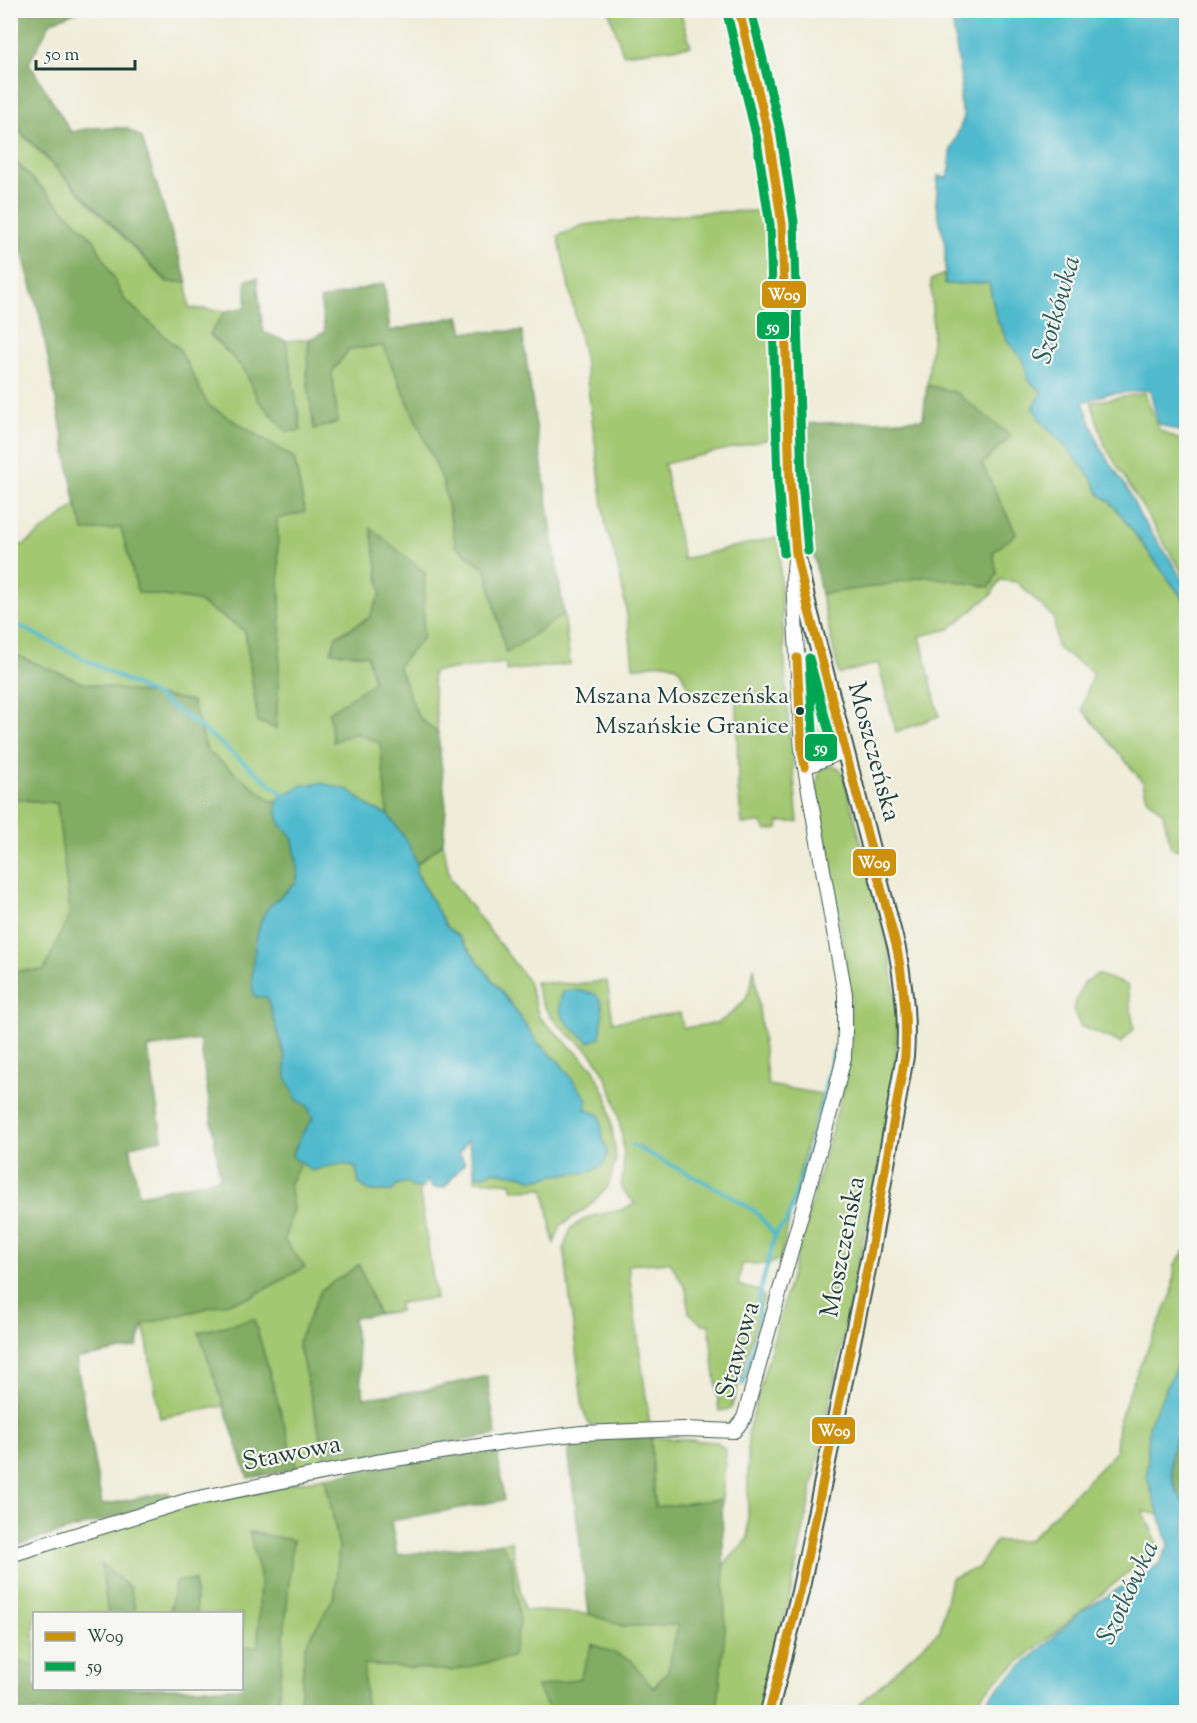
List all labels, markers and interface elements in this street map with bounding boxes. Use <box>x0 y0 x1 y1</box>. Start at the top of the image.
scale bar <box>36 33 135 71</box>
text: 50 m <box>44 43 80 69</box>
water label: Szotkówka <box>1024 251 1092 369</box>
line badge: W09 <box>761 280 807 309</box>
text: W09 <box>768 285 800 308</box>
line badge: 59 <box>756 311 790 340</box>
text: 59 <box>764 317 780 340</box>
street label: Moszczeńska <box>837 678 909 826</box>
place label: Mszana Moszczeńska Mszańskie Granice <box>575 680 789 744</box>
marker: Mszana Moszczeńska Mszańskie Granice <box>794 705 806 717</box>
line badge: 59 <box>804 733 838 762</box>
text: 59 <box>812 738 828 761</box>
line badge: W09 <box>852 848 897 877</box>
text: W09 <box>858 853 890 876</box>
street label: Moszczeńska <box>812 1173 876 1321</box>
street label: Stawowa <box>707 1297 771 1403</box>
line badge: W09 <box>811 1416 856 1445</box>
text: W09 <box>818 1421 850 1444</box>
street label: Stawowa <box>240 1426 344 1482</box>
water label: Szotkówka <box>1088 1535 1170 1651</box>
legend <box>33 1612 243 1690</box>
text: W09 <box>87 1625 124 1651</box>
text: 59 <box>86 1655 102 1681</box>

